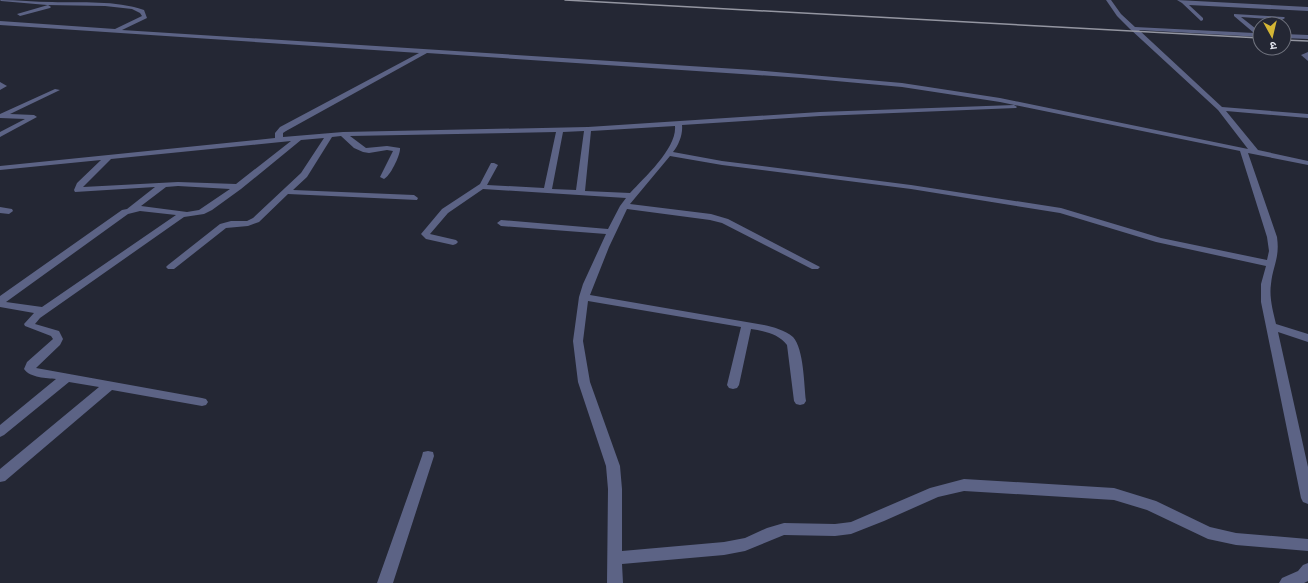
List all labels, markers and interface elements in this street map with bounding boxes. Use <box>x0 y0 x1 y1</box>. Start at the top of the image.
north arrow <box>1252 16 1292 56</box>
text: उ <box>1269 39 1278 53</box>

